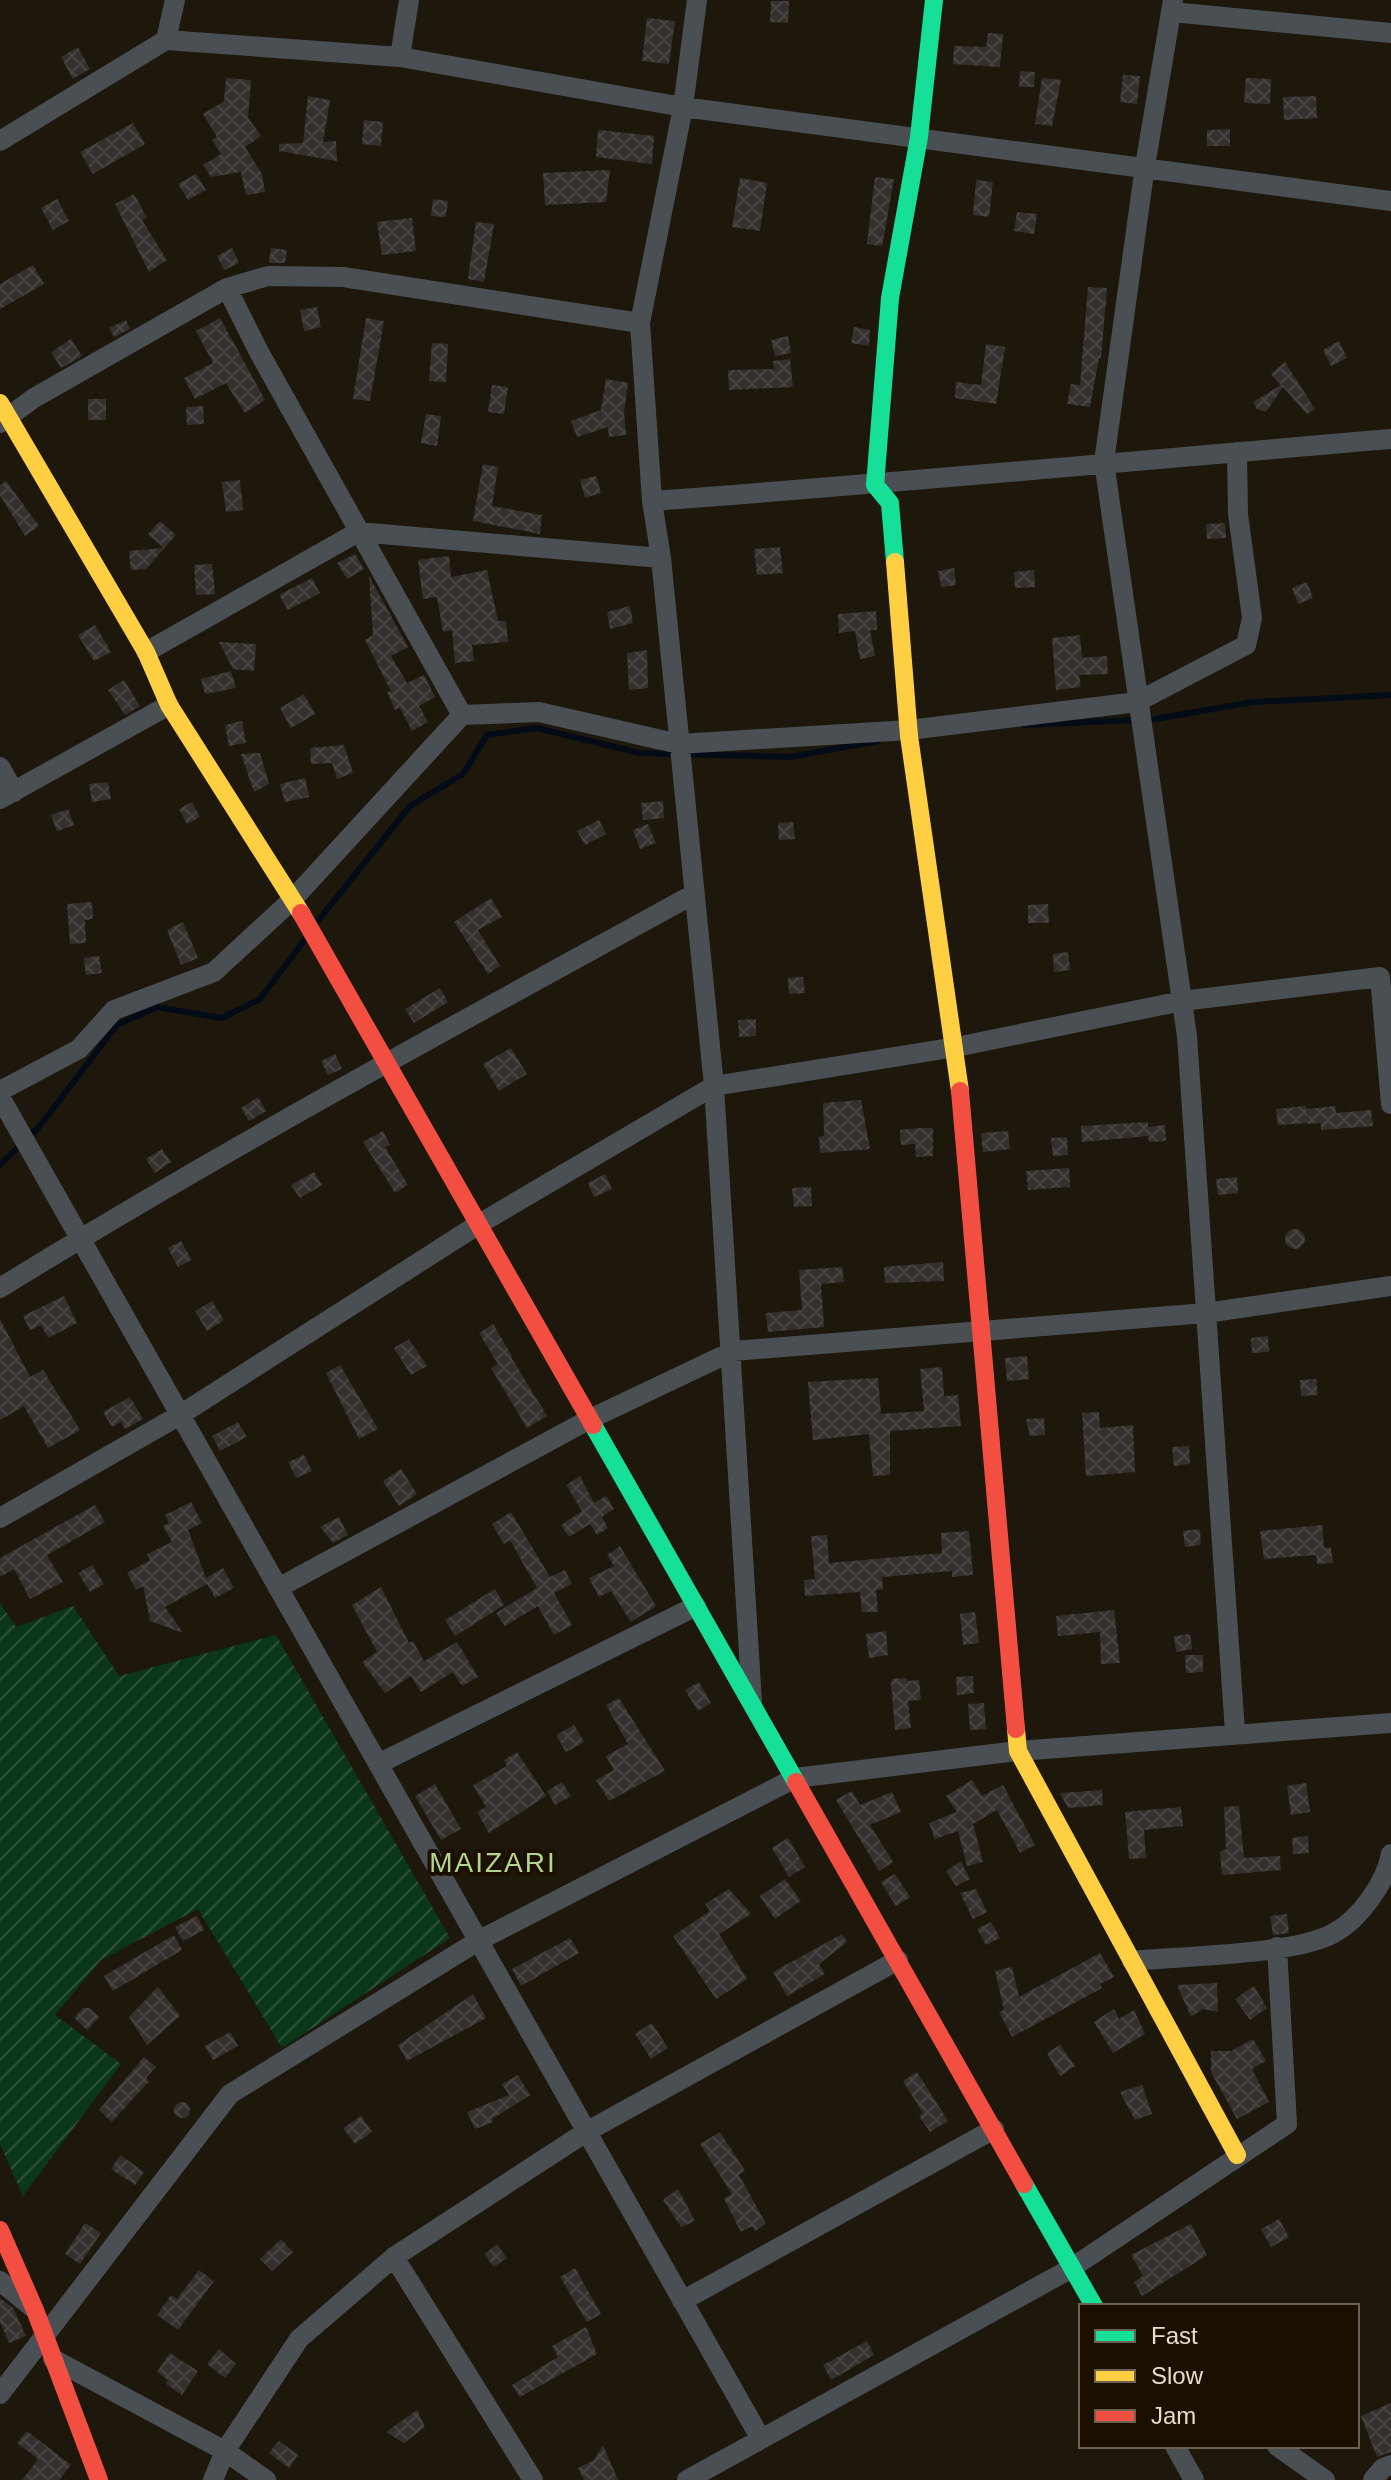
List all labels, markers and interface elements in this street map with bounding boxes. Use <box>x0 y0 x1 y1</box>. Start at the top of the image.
district label: MAIZARI <box>429 1847 557 1878</box>
legend <box>1079 2304 1359 2448</box>
text: Fast <box>1151 2322 1198 2349</box>
text: Slow <box>1151 2362 1204 2389</box>
text: Jam <box>1151 2402 1196 2429</box>

